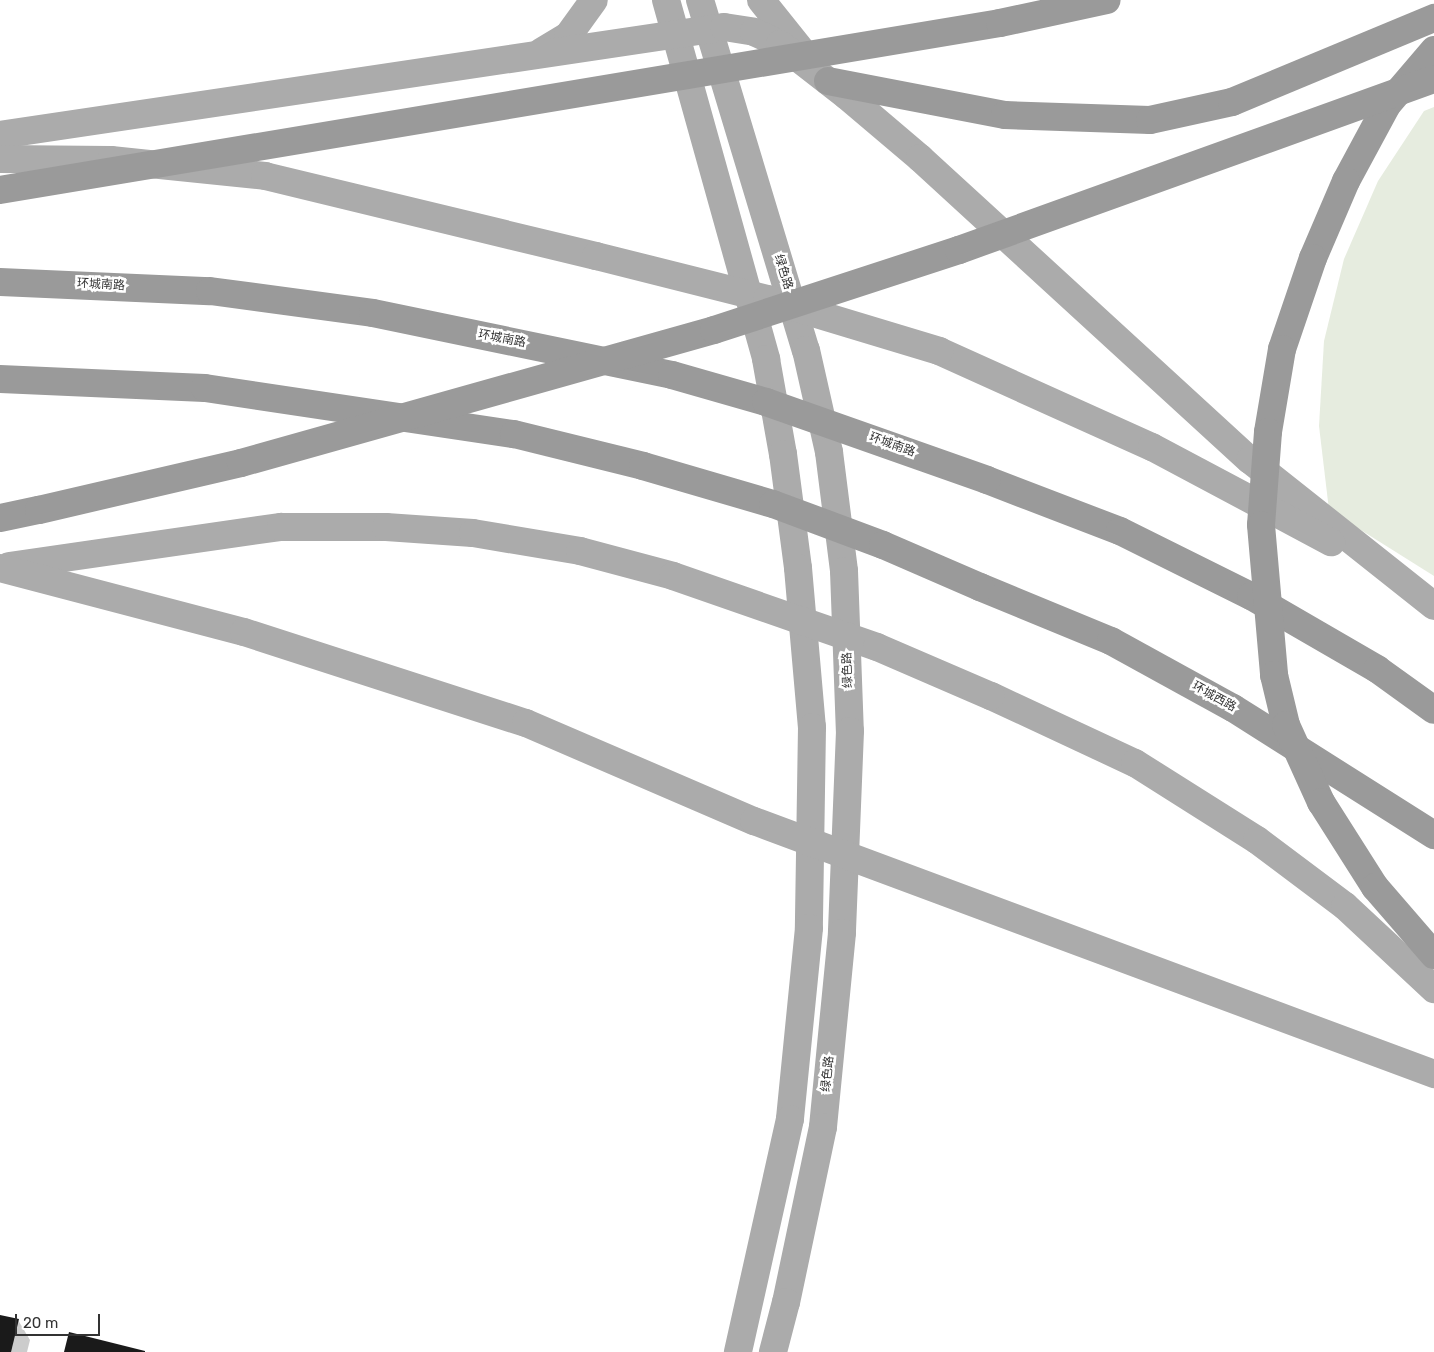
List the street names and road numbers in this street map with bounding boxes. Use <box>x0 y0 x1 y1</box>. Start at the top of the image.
street label: 绿色路 <box>771 253 795 291</box>
street label: 环城南路 <box>77 277 125 293</box>
street label: 环城南路 <box>477 327 527 351</box>
street label: 环城南路 <box>867 430 917 460</box>
street label: 绿色路 <box>840 652 856 688</box>
street label: 环城西路 <box>1190 679 1238 715</box>
street label: 绿色路 <box>819 1055 837 1093</box>

